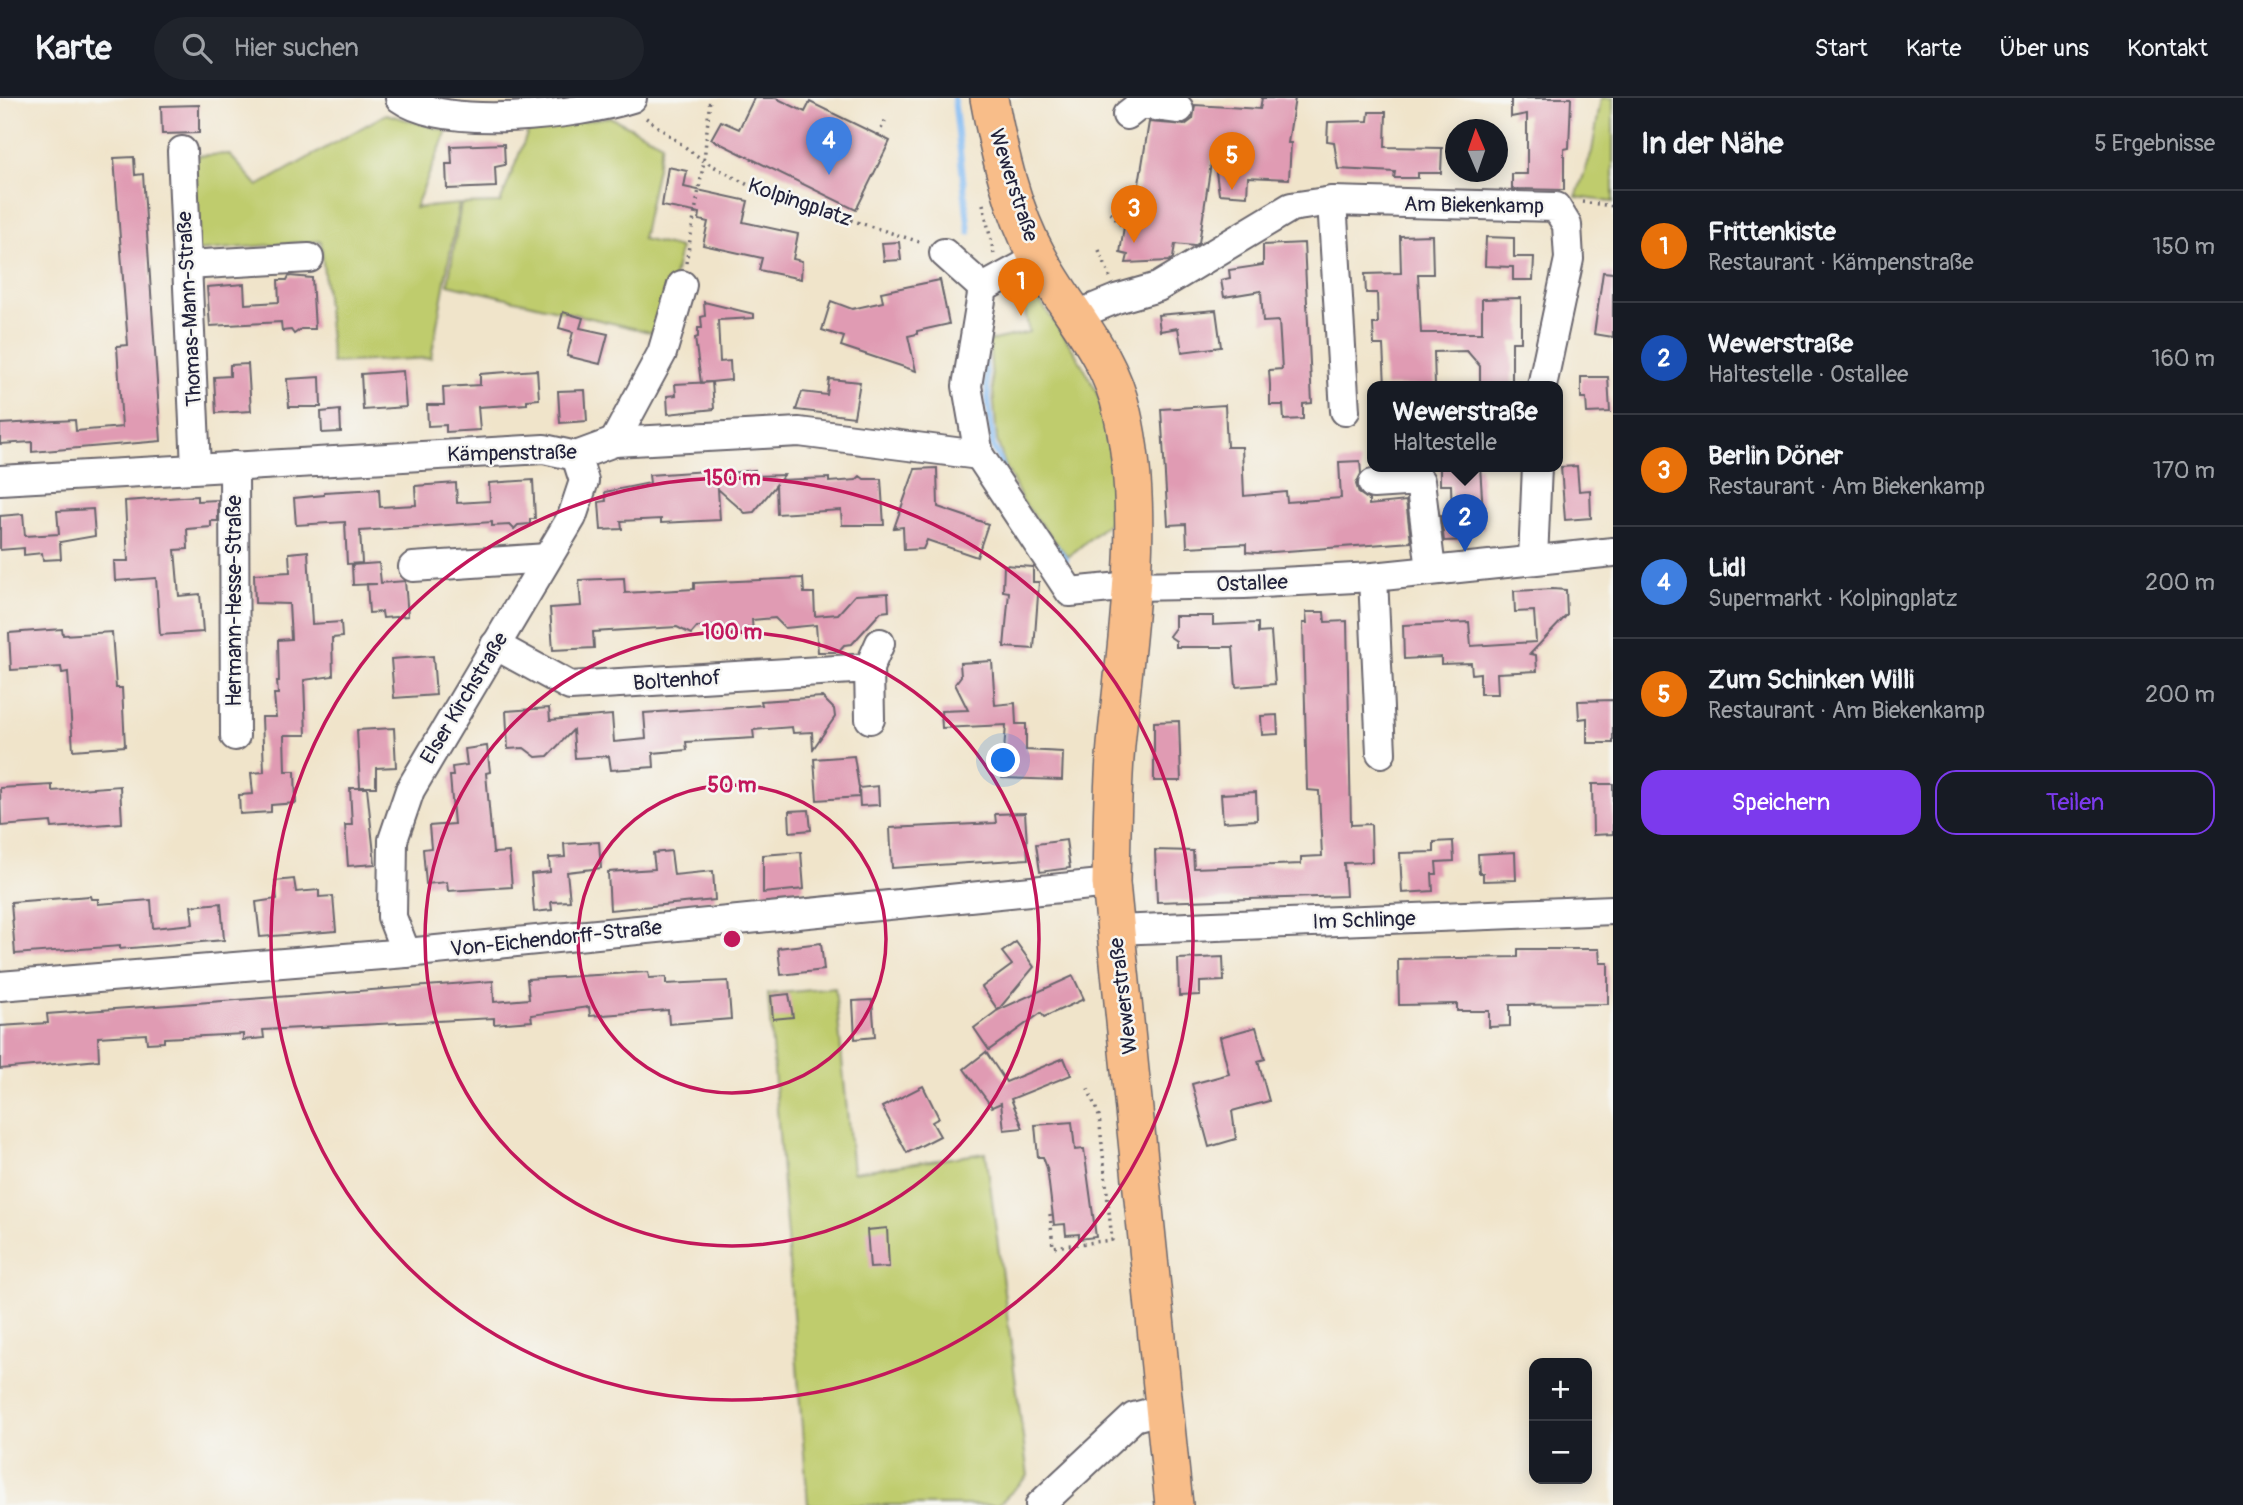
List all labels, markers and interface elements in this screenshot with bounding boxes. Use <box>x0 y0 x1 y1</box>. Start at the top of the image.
search box <box>154 17 644 80</box>
text: Karte <box>35 28 112 69</box>
icon: search <box>178 29 216 67</box>
text: Hier suchen <box>234 32 359 64</box>
text: Start <box>1815 34 1868 63</box>
text: Karte <box>1906 34 1961 63</box>
text: Über uns <box>1999 34 2089 63</box>
text: Kontakt <box>2127 34 2208 63</box>
pin: 4 <box>806 117 852 175</box>
north arrow <box>1445 119 1508 182</box>
street label: Wewerstraße <box>983 125 1045 246</box>
text: In der Nähe <box>1641 125 1783 162</box>
text: 5 Ergebnisse <box>2094 129 2215 158</box>
pin: 5 <box>1209 132 1255 190</box>
street label: Kolpingplatz <box>744 172 855 233</box>
pin: 3 <box>1111 185 1157 243</box>
street label: Am Biekenkamp <box>1404 191 1544 220</box>
street label: Thomas-Mann-Straße <box>171 210 208 407</box>
text: Frittenkiste <box>1708 216 1836 248</box>
text: 1 <box>1660 232 1669 261</box>
text: 150 m <box>2152 232 2215 261</box>
text: Restaurant · Kämpenstraße <box>1708 248 1974 277</box>
pin: 1 <box>998 258 1044 316</box>
text: Wewerstraße <box>1708 328 1853 360</box>
text: 2 <box>1658 344 1670 373</box>
text: 160 m <box>2151 344 2215 373</box>
text: Haltestelle · Ostallee <box>1708 360 1908 389</box>
popup <box>1367 381 1563 472</box>
text: Wewerstraße <box>1392 396 1538 428</box>
text: Haltestelle <box>1392 428 1497 457</box>
street label: Kämpenstraße <box>447 439 578 468</box>
text: Berlin Döner <box>1708 440 1843 472</box>
text: 3 <box>1658 456 1670 485</box>
text: 170 m <box>2153 456 2215 485</box>
text: 150 m <box>703 465 761 492</box>
text: Restaurant · Am Biekenkamp <box>1708 472 1985 501</box>
pin: 2 <box>1442 494 1488 552</box>
street label: Hermann-Hesse-Straße <box>221 495 248 707</box>
text: Lidl <box>1708 552 1746 584</box>
text: 4 <box>1657 568 1671 597</box>
text: 200 m <box>2145 568 2215 597</box>
street label: Ostallee <box>1216 569 1289 598</box>
text: Supermarkt · Kolpingplatz <box>1708 584 1958 613</box>
text: 100 m <box>702 619 762 646</box>
street label: Elser Kirchstraße <box>414 627 515 769</box>
street label: Boltenhof <box>632 664 722 697</box>
text: Zum Schinken Willi <box>1708 664 1914 696</box>
text: 5 <box>1658 680 1670 709</box>
text: 200 m <box>2145 680 2215 709</box>
text: Restaurant · Am Biekenkamp <box>1708 696 1985 725</box>
your location <box>986 743 1020 777</box>
button: Speichern <box>1641 770 1921 835</box>
button: Teilen <box>1935 770 2215 835</box>
text: 50 m <box>708 772 757 799</box>
street label: Im Schlinge <box>1312 905 1417 936</box>
street label: Von-Eichendorff-Straße <box>449 914 664 963</box>
centre of rings <box>720 927 744 951</box>
street label: Wewerstraße <box>1103 935 1144 1056</box>
map controls <box>1529 1358 1592 1484</box>
button: + <box>1529 1358 1592 1421</box>
button: − <box>1529 1421 1592 1484</box>

